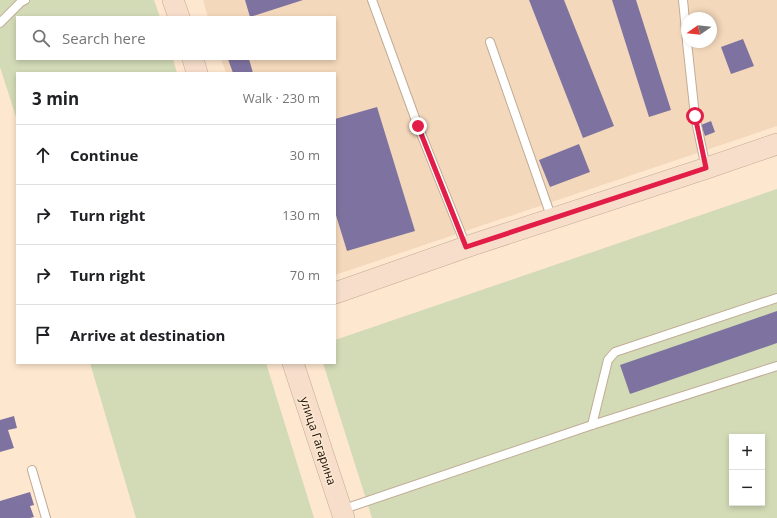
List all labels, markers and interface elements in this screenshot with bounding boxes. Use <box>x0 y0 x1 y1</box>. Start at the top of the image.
north arrow <box>681 12 717 48</box>
search box <box>16 16 336 60</box>
icon: search <box>30 27 52 49</box>
text: Search here <box>62 28 146 48</box>
text: 3 min <box>32 87 79 110</box>
text: Walk · 230 m <box>243 89 320 107</box>
route start <box>686 107 704 125</box>
route end <box>409 117 427 135</box>
icon: ahead <box>32 144 54 166</box>
text: Continue <box>70 145 138 165</box>
text: 30 m <box>290 146 320 164</box>
icon: right <box>32 204 54 226</box>
text: Turn right <box>70 205 145 225</box>
text: 130 m <box>282 206 320 224</box>
icon: right <box>32 264 54 286</box>
text: Turn right <box>70 265 145 285</box>
text: 70 m <box>290 266 320 284</box>
icon: arrive <box>32 324 54 346</box>
text: Arrive at destination <box>70 325 225 345</box>
street label: улица Гагарина <box>296 395 341 487</box>
map controls <box>729 434 765 506</box>
button: + <box>729 434 765 470</box>
button: − <box>729 470 765 506</box>

